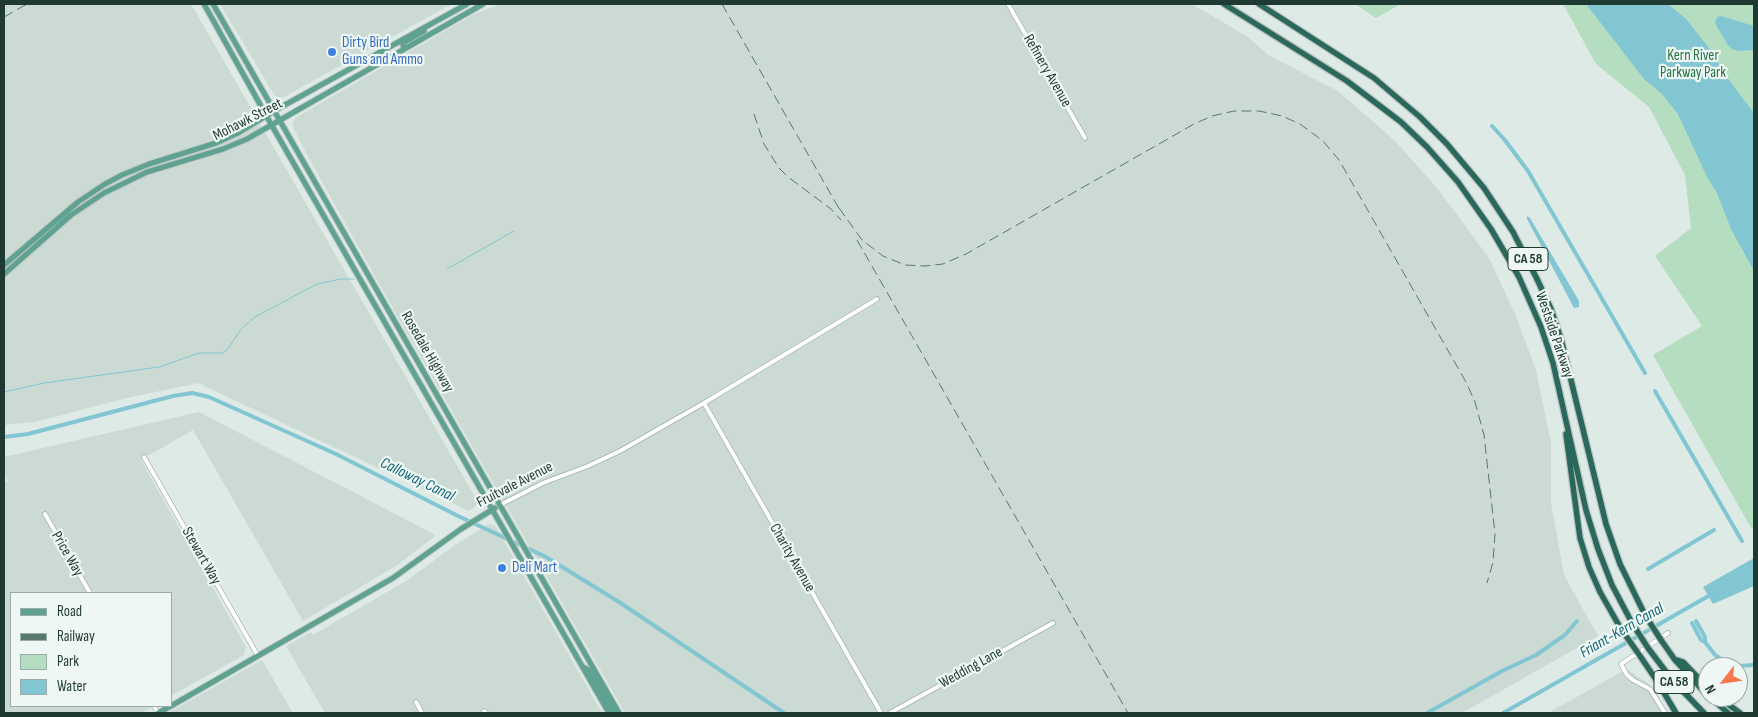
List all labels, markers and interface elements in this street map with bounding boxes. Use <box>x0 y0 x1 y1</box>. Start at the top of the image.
street label: Refinery Avenue <box>1019 31 1075 111</box>
place label: Dirty Bird Guns and Ammo <box>342 34 423 69</box>
marker: Dirty Bird Guns and Ammo <box>326 46 338 58</box>
park label: Kern River Parkway Park <box>1660 47 1726 82</box>
street label: Mohawk Street <box>210 95 286 145</box>
road number: CA 58 <box>1508 248 1548 270</box>
street label: Westside Parkway <box>1531 290 1577 380</box>
street label: Rosedale Highway <box>397 308 457 396</box>
water label: Calloway Canal <box>377 454 457 506</box>
street label: Fruitvale Avenue <box>474 458 556 512</box>
street label: Charity Avenue <box>765 521 819 595</box>
street label: Stewart Way <box>177 524 225 588</box>
street label: Price Way <box>47 528 87 580</box>
place label: Deli Mart <box>512 559 557 577</box>
marker: Deli Mart <box>496 562 508 574</box>
legend <box>10 592 172 707</box>
water label: Friant-Kern Canal <box>1577 599 1667 663</box>
text: Road <box>57 602 82 621</box>
text: Railway <box>57 627 95 646</box>
street label: Wedding Lane <box>936 643 1006 693</box>
text: Park <box>57 652 79 671</box>
north arrow <box>1698 657 1748 707</box>
road number: CA 58 <box>1654 670 1694 694</box>
text: Water <box>57 677 87 696</box>
text: N <box>1701 682 1720 697</box>

